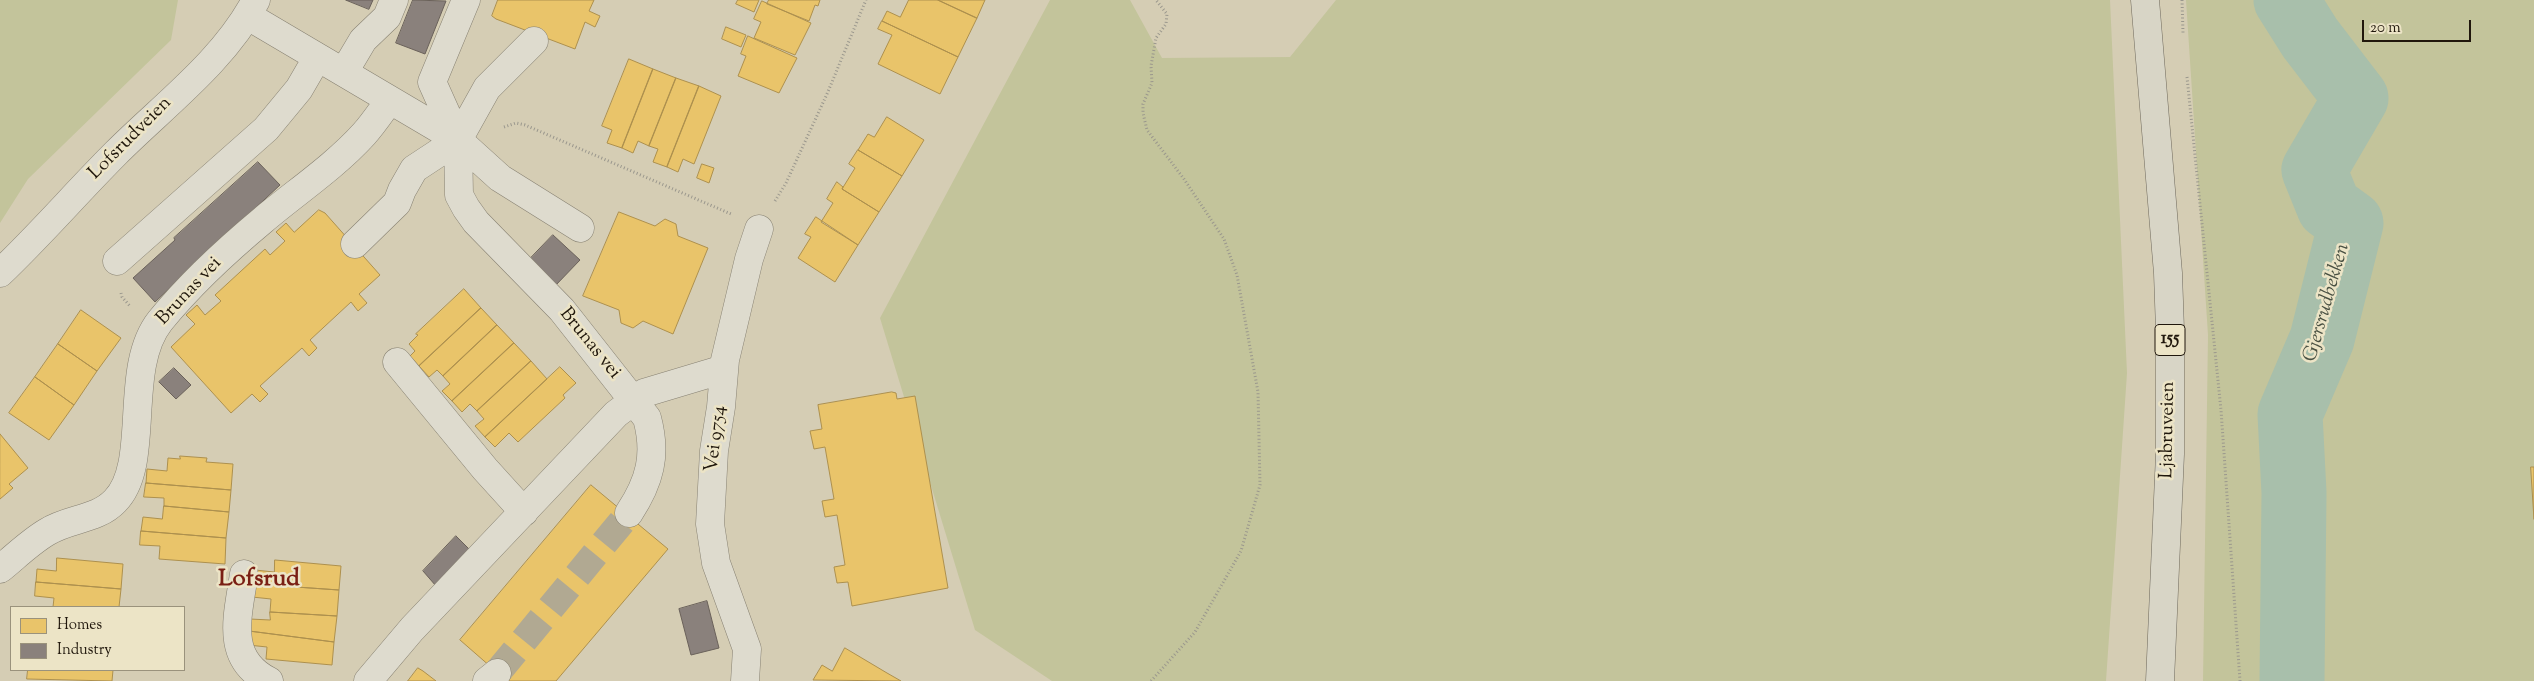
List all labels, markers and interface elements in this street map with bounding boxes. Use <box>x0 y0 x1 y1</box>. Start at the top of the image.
scale bar <box>2364 10 2473 42</box>
text: 20 m <box>2370 18 2401 39</box>
street label: Lofsrudveien <box>85 93 177 185</box>
water label: Gjersrudbekken <box>2300 241 2356 365</box>
street label: Brunas vei <box>153 253 227 331</box>
street label: Brunas vei <box>553 304 625 384</box>
road number: 155 <box>2155 324 2185 356</box>
street label: Ljabruveien <box>2157 381 2181 479</box>
street label: Vei 9754 <box>702 405 732 473</box>
district label: Lofsrud <box>218 567 300 595</box>
legend <box>10 606 185 671</box>
text: Homes <box>57 615 102 636</box>
text: Industry <box>57 640 112 661</box>

